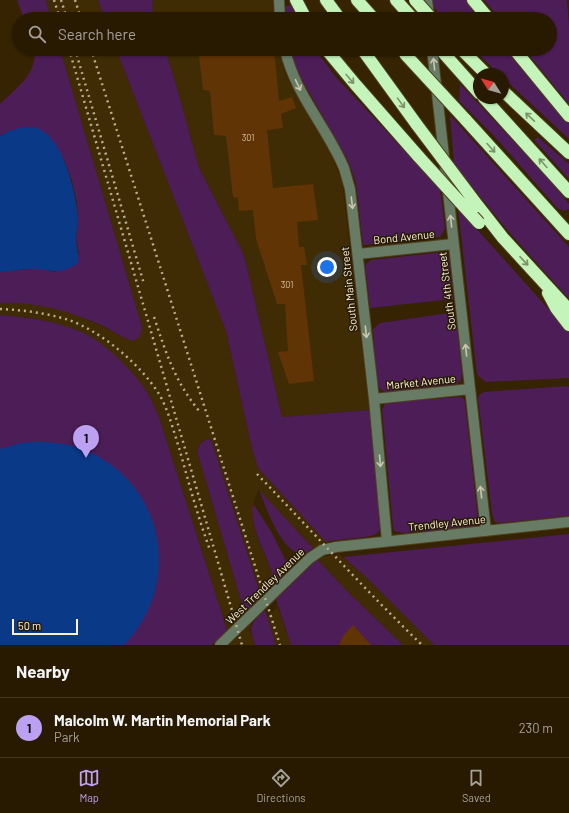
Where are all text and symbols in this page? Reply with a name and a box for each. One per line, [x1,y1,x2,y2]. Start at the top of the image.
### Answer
search box [12,12,557,56]
icon: search [26,23,48,45]
text: Search here [58,25,136,43]
one-way arrow [430,58,438,71]
north arrow [473,68,509,104]
one-way arrow [346,74,355,84]
one-way arrow [295,79,302,91]
one-way arrow [397,98,405,109]
one-way arrow [525,112,535,122]
house number: 301 [242,132,254,143]
one-way arrow [486,143,496,153]
one-way arrow [538,158,547,169]
one-way arrow [348,196,355,209]
one-way arrow [447,215,455,228]
street label: Bond Avenue [372,227,436,246]
street label: South Main Street [338,246,359,332]
street label: South 4th Street [435,251,458,331]
one-way arrow [519,256,529,266]
your location [317,257,337,277]
house number: 301 [281,279,293,290]
one-way arrow [362,325,370,338]
one-way arrow [462,344,469,357]
street label: Market Avenue [386,371,456,392]
pin: 1 [73,425,99,458]
one-way arrow [376,454,383,467]
one-way arrow [478,486,485,499]
street label: Trendley Avenue [408,512,486,533]
street label: West Trendley Avenue [223,545,307,627]
scale bar [12,617,78,636]
text: 50 m [18,619,41,632]
text: Nearby [16,661,70,681]
text: Malcolm W. Martin Memorial Park [54,711,271,729]
text: 1 [27,720,31,736]
text: 230 m [519,720,553,736]
text: Park [54,729,80,745]
tab: Map [78,767,100,804]
tab: Directions [256,767,306,804]
tab: Saved [462,767,491,804]

